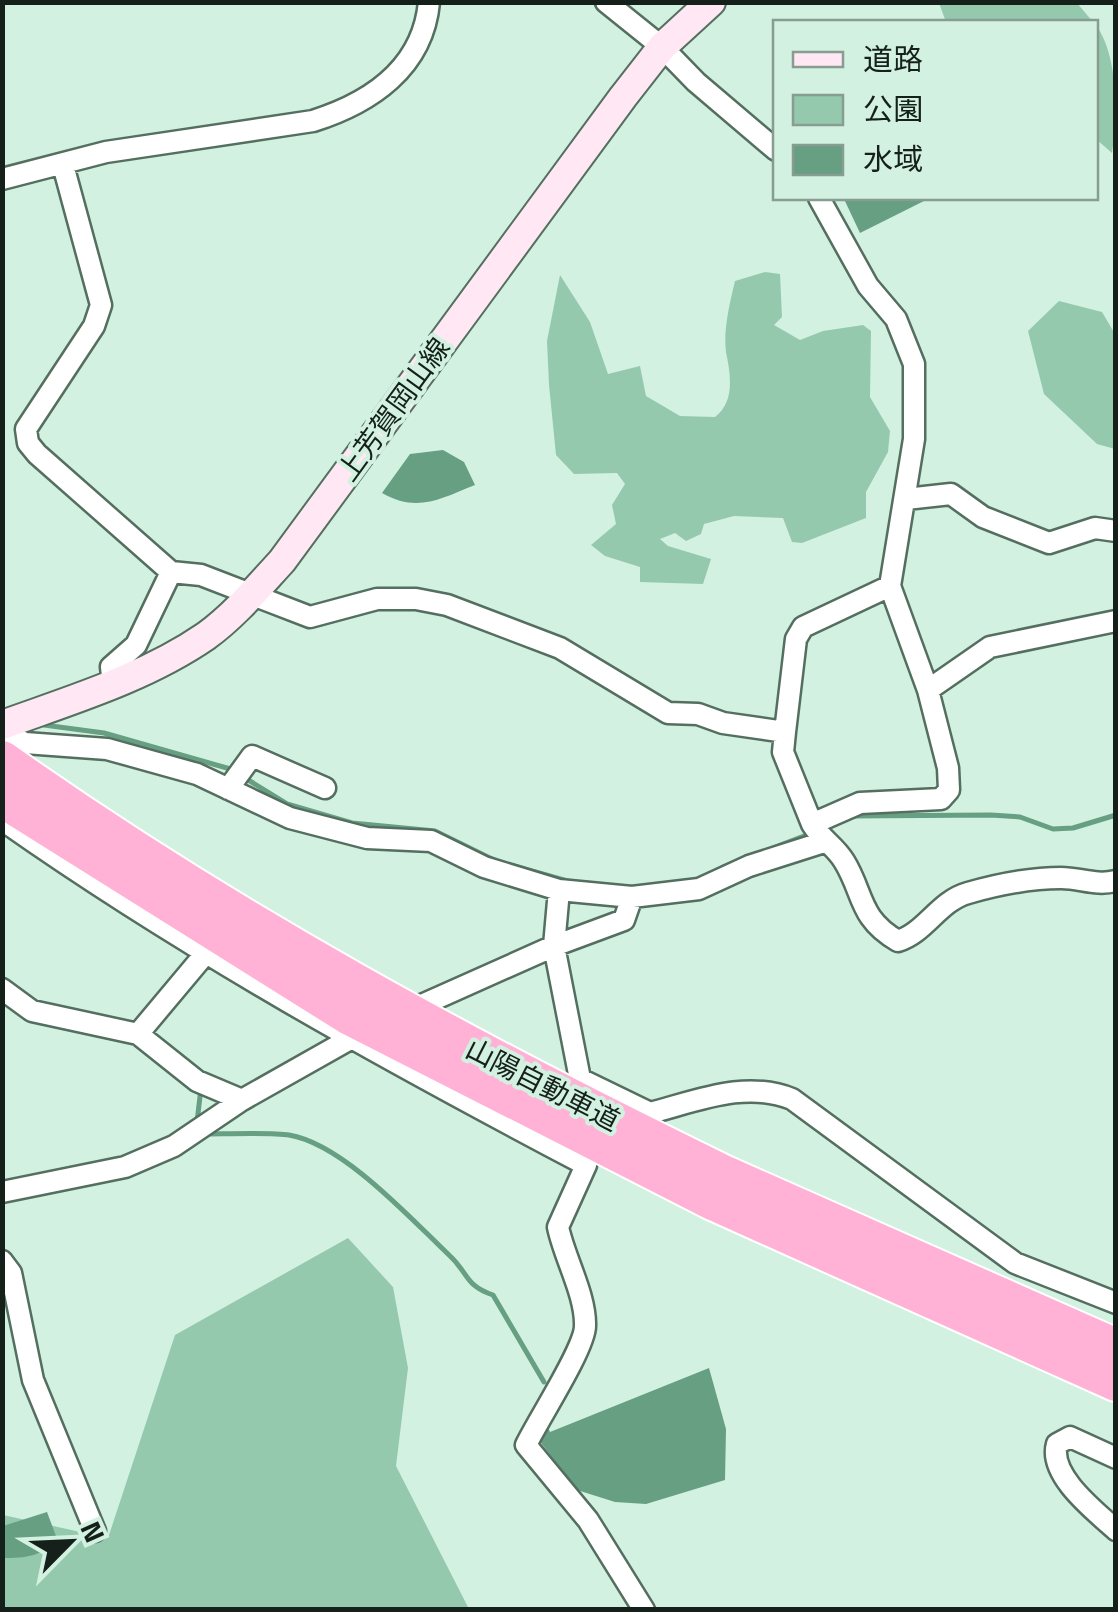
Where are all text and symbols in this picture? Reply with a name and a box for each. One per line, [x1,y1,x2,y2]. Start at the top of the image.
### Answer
legend [773,20,1098,200]
text: 道路 [863,36,923,82]
text: 公園 [863,86,923,132]
text: 水域 [863,136,923,182]
street label: 上芳賀岡山線 [326,328,460,490]
street label: 山陽自動車道 [458,1027,628,1141]
north arrow [20,1492,120,1592]
text: N [70,1514,117,1549]

